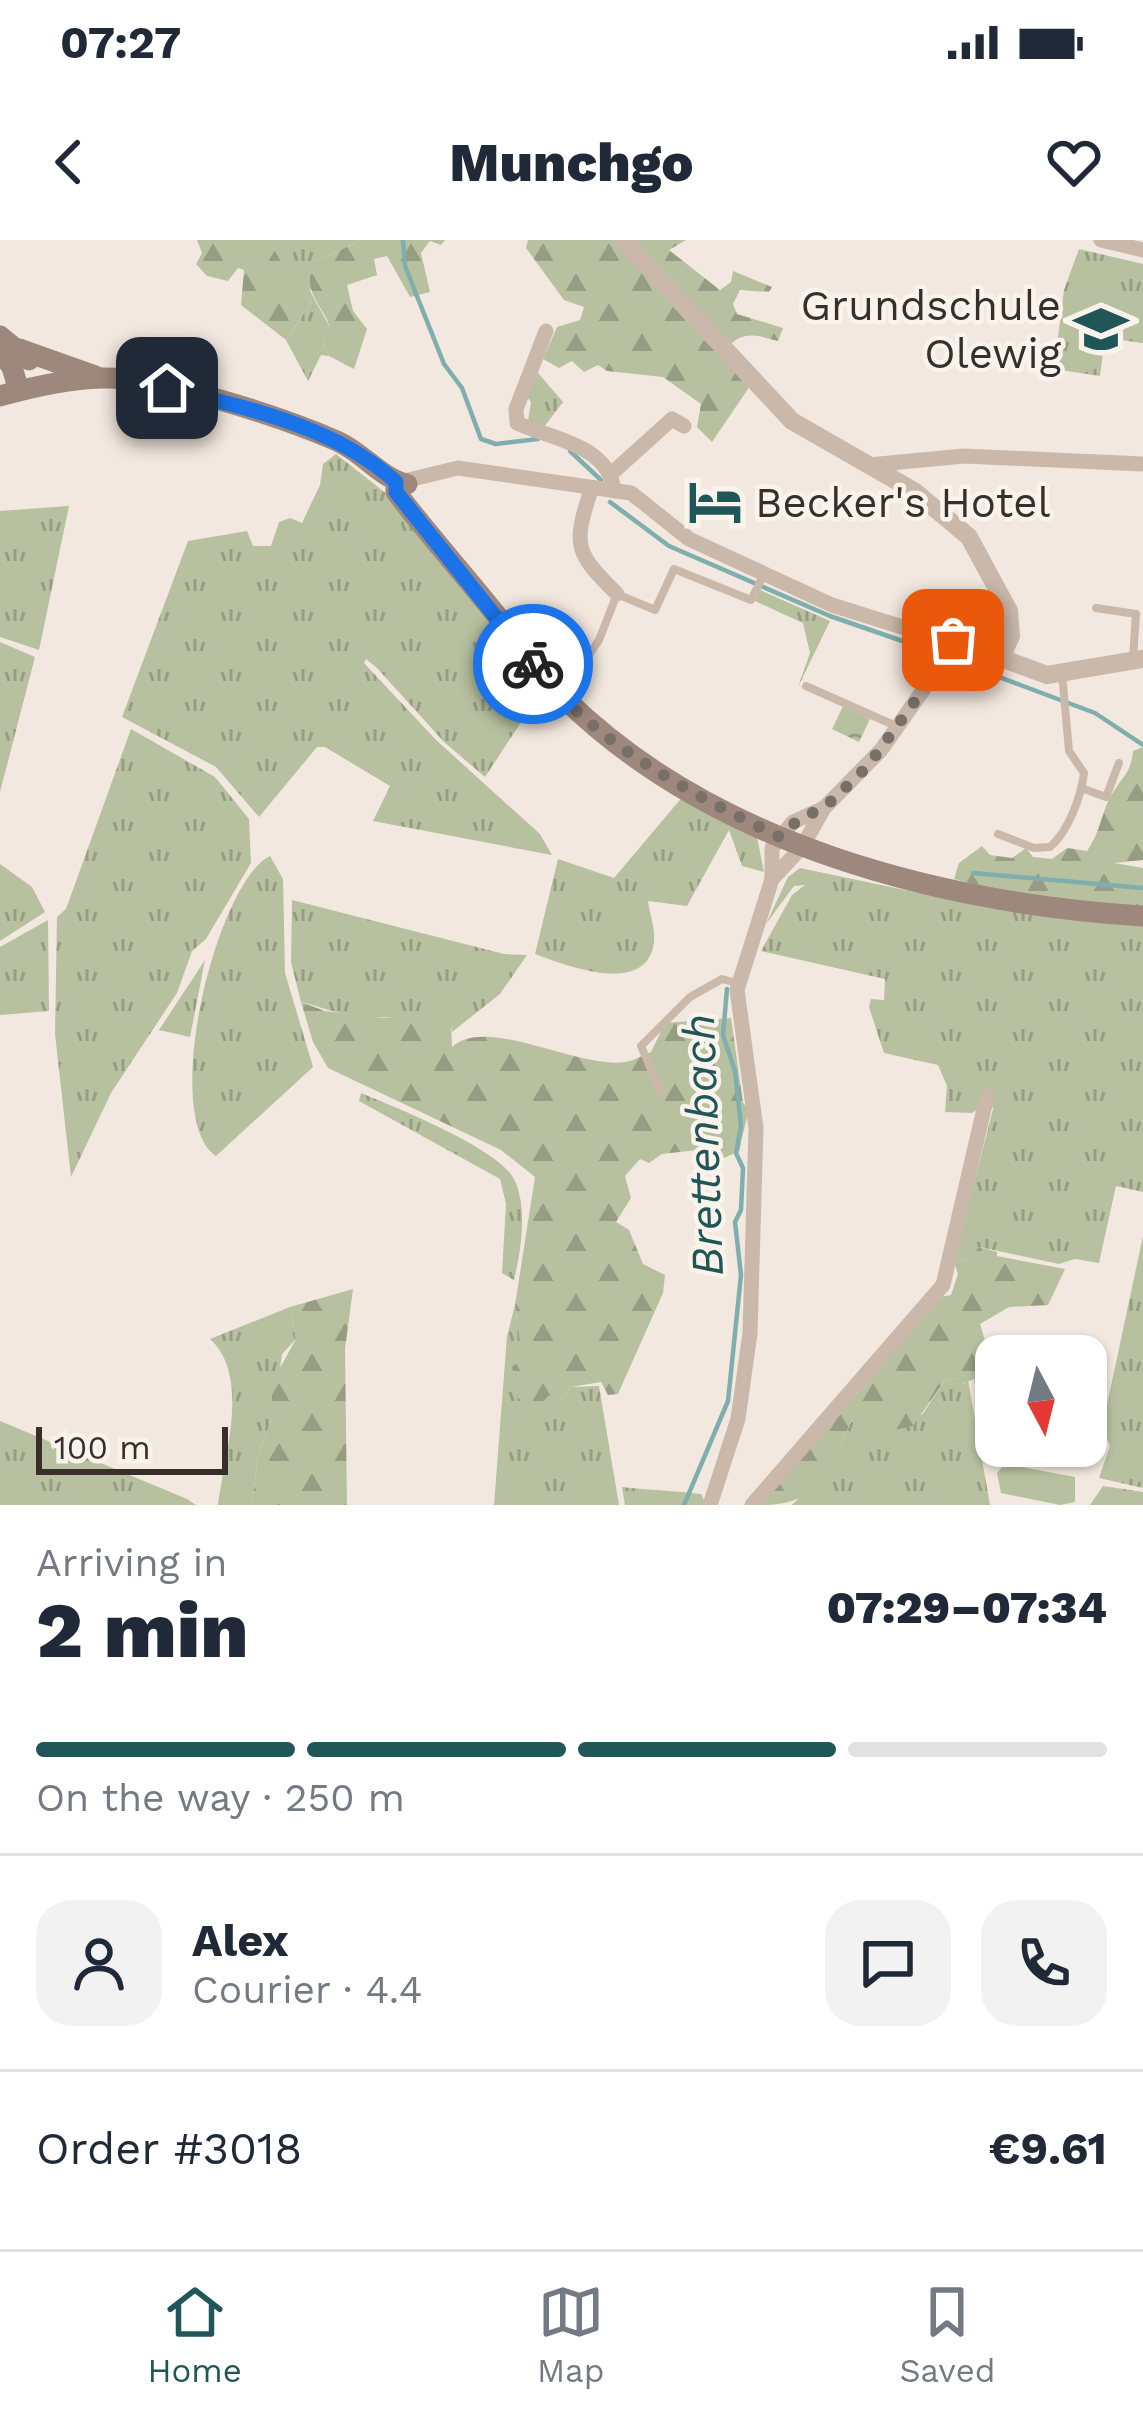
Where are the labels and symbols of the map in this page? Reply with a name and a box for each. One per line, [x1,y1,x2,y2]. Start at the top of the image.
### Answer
place label: Grundschule Olewig [801,281,1062,378]
school or university icon: Grundschule Olewig [1072,300,1130,358]
pin [116,337,218,439]
hotel icon: Becker's Hotel [686,473,744,531]
place label: Becker's Hotel [755,478,1050,527]
pin [902,589,1004,691]
courier [473,604,593,724]
water label: Brettenbach [672,1013,734,1277]
north arrow [975,1335,1107,1467]
scale bar [36,1421,228,1474]

